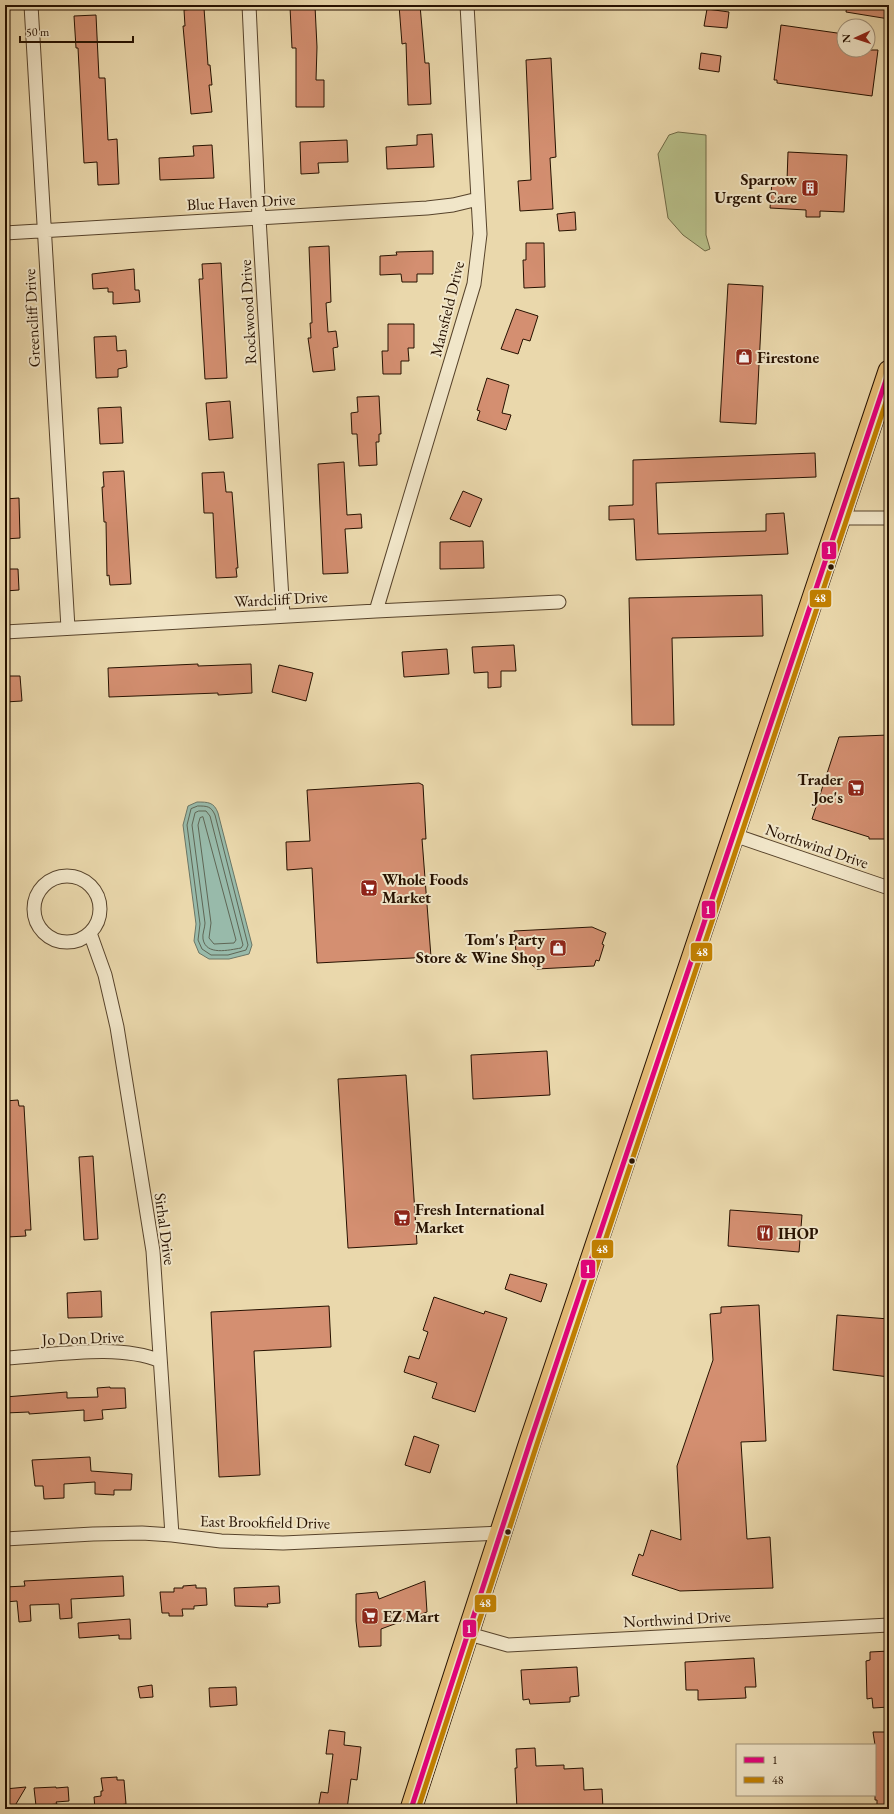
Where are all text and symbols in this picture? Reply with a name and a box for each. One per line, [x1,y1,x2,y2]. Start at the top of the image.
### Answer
scale bar [20,18,133,44]
north arrow [836,18,876,58]
text: 50 m [26,24,50,40]
text: N [839,34,853,43]
place label: Sparrow Urgent Care [714,169,797,208]
building icon: Sparrow Urgent Care [800,178,820,198]
street label: Blue Haven Drive [186,189,296,215]
street label: Rockwood Drive [235,259,261,365]
street label: Mansfield Drive [425,259,469,359]
street label: Greencliff Drive [19,268,45,368]
shop icon: Firestone [734,347,754,367]
place label: Firestone [757,347,819,368]
line badge: 1 [821,541,837,560]
text: 1 [826,543,832,557]
unlabelled marker [826,562,836,572]
street label: Wardcliff Drive [234,586,328,612]
line badge: 48 [809,589,832,608]
text: 48 [814,591,826,605]
place label: Trader Joe's [797,769,843,808]
supermarket icon: Trader Joe's [846,778,866,798]
street label: Northwind Drive [763,819,871,873]
place label: Whole Foods Market [382,869,469,908]
supermarket icon: Whole Foods Market [359,878,379,898]
line badge: 1 [701,900,716,919]
text: 1 [705,903,711,917]
place label: Tom's Party Store & Wine Shop [416,929,545,968]
shop icon: Tom's Party Store & Wine Shop [548,938,568,958]
line badge: 48 [690,942,713,962]
text: 48 [696,945,708,959]
unlabelled marker [627,1156,637,1166]
street label: Sirhal Drive [150,1192,180,1266]
place label: Fresh International Market [415,1199,545,1238]
supermarket icon: Fresh International Market [392,1208,412,1228]
restaurant icon: IHOP [755,1223,775,1243]
place label: IHOP [778,1223,819,1244]
line badge: 48 [591,1239,614,1259]
text: 48 [596,1242,608,1256]
line badge: 1 [580,1259,596,1279]
text: 1 [585,1262,591,1276]
street label: Jo Don Drive [39,1326,125,1350]
street label: East Brookfield Drive [200,1510,330,1534]
unlabelled marker [503,1527,513,1537]
line badge: 48 [474,1594,497,1613]
text: 48 [479,1596,491,1610]
supermarket icon: EZ Mart [360,1606,380,1626]
place label: EZ Mart [383,1606,440,1627]
street label: Northwind Drive [623,1606,731,1632]
line badge: 1 [462,1619,477,1638]
text: 1 [466,1622,472,1636]
legend [736,1744,876,1796]
text: 1 [772,1752,778,1768]
text: 48 [772,1772,784,1788]

